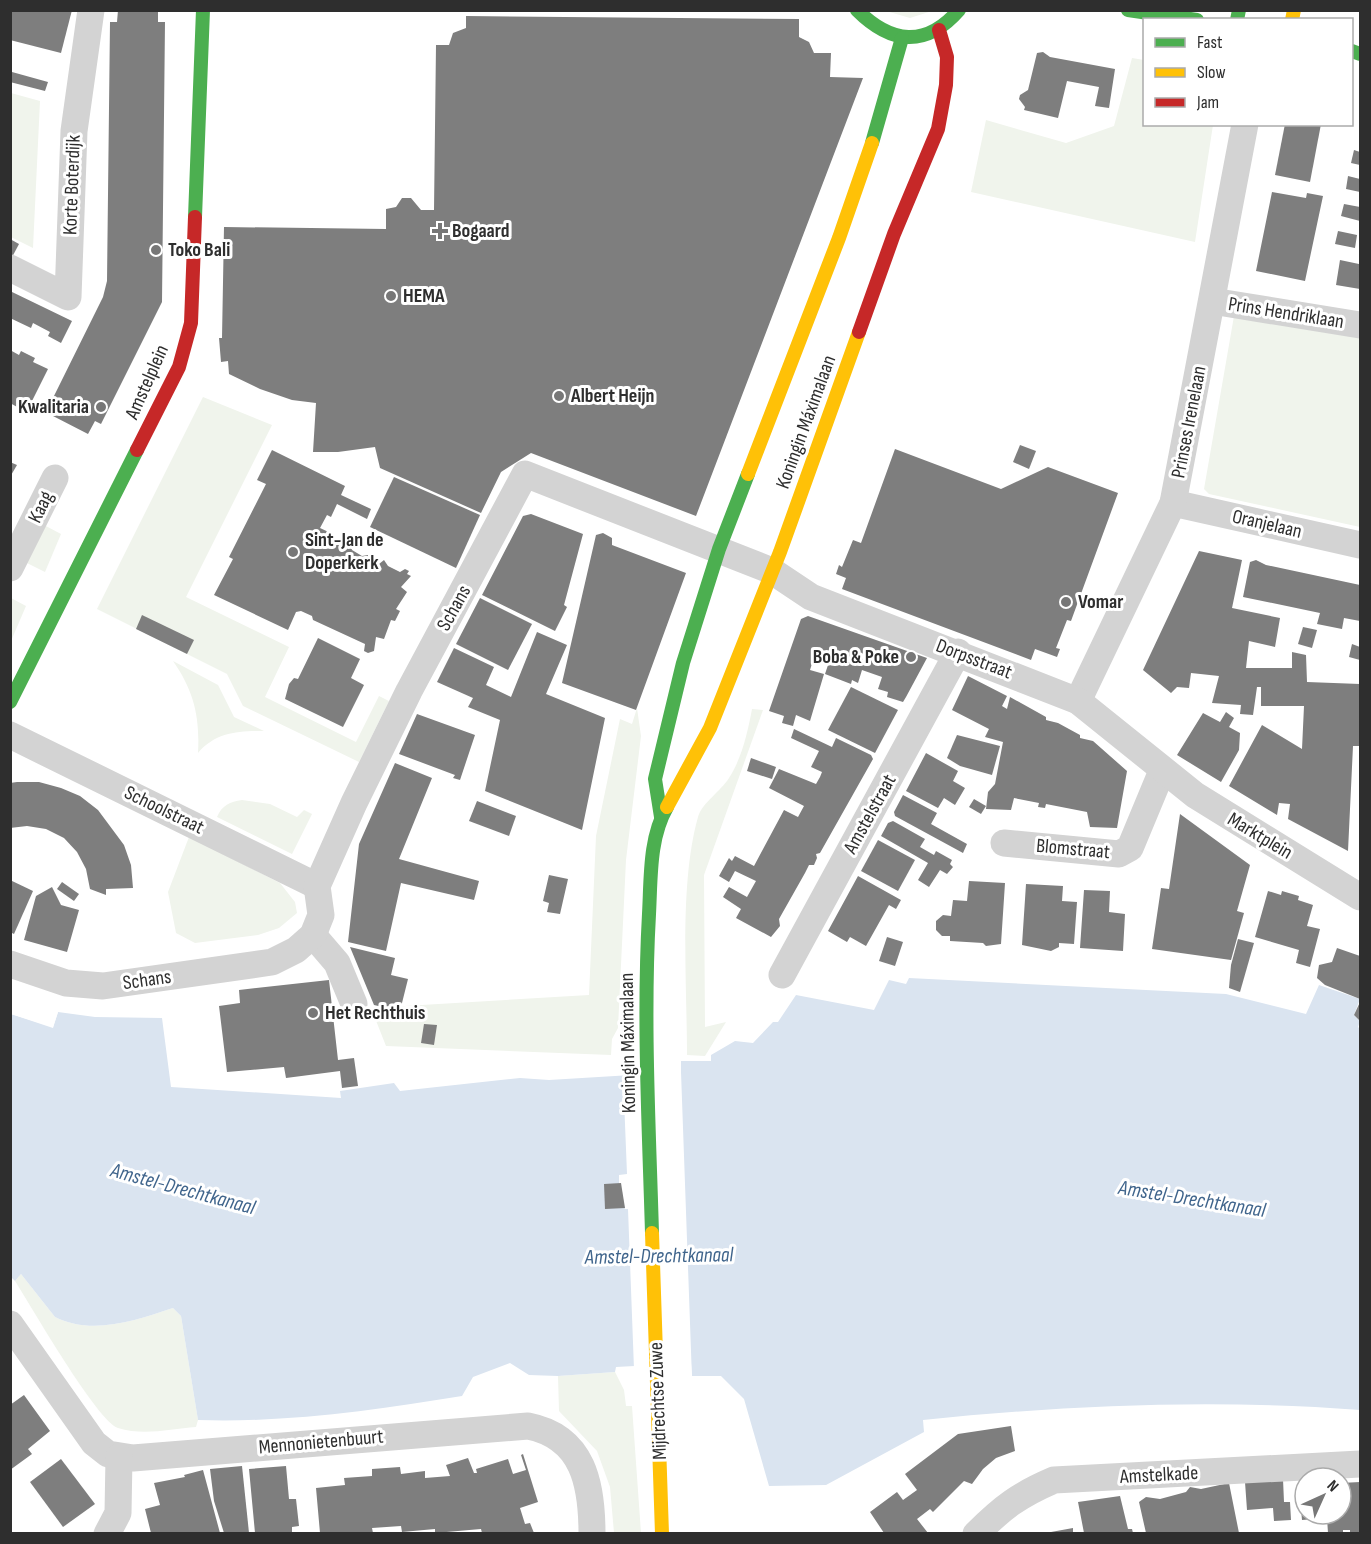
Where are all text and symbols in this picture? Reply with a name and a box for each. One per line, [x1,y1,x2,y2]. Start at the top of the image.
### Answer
legend [1143,18,1353,126]
text: Fast [1197,32,1223,53]
text: Slow [1197,62,1226,83]
text: Jam [1196,92,1219,113]
street label: Korte Boterdijk [58,134,86,235]
place label: Bogaard [452,219,509,243]
marker: Bogaard [433,224,447,238]
place label: Toko Bali [168,238,230,262]
marker: Toko Bali [149,243,163,257]
place label: HEMA [403,284,445,308]
marker: HEMA [384,289,398,303]
street label: Prins Hendriklaan [1226,292,1346,334]
street label: Amstelplein [120,341,174,424]
street label: Koningin Máximalaan [771,352,841,492]
street label: Prinses Irenelaan [1166,364,1212,480]
place label: Albert Heijn [570,384,654,408]
marker: Albert Heijn [552,389,566,403]
place label: Kwalitaria [18,395,89,419]
marker: Kwalitaria [94,400,108,414]
street label: Kaag [23,487,59,527]
street label: Oranjelaan [1230,504,1304,544]
place label: Sint-Jan de Doperkerk [305,528,384,575]
marker: Sint-Jan de Doperkerk [286,545,300,559]
street label: Schans [432,581,476,635]
place label: Vomar [1078,590,1123,614]
marker: Vomar [1059,595,1073,609]
street label: Dorpsstraat [933,634,1015,684]
place label: Boba & Poke [813,645,899,669]
marker: Boba & Poke [904,650,918,664]
street label: Amstelstraat [838,770,902,859]
street label: Schoolstraat [120,780,208,840]
street label: Marktplein [1223,807,1297,865]
street label: Blomstraat [1035,834,1111,864]
street label: Schans [121,965,173,995]
street label: Koningin Máximalaan [615,973,641,1113]
place label: Het Rechthuis [325,1001,426,1025]
marker: Het Rechthuis [306,1006,320,1020]
water label: Amstel-Drechtkanaal [107,1157,259,1221]
water label: Amstel-Drechtkanaal [1116,1175,1268,1223]
water label: Amstel-Drechtkanaal [584,1242,735,1270]
street label: Mijdrechtse Zuwe [644,1342,672,1460]
street label: Mennonietenbuurt [258,1425,384,1459]
street label: Amstelkade [1118,1461,1199,1489]
north arrow [1293,1466,1353,1526]
text: N [1323,1477,1342,1496]

